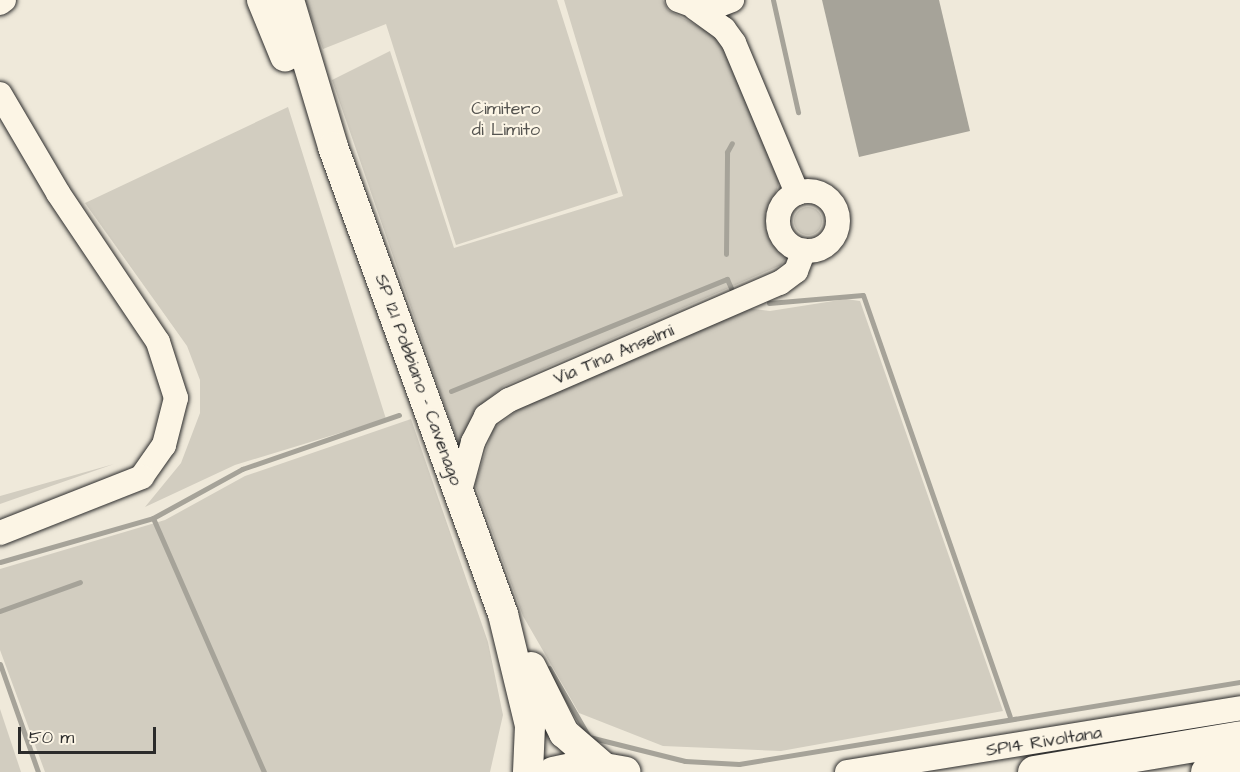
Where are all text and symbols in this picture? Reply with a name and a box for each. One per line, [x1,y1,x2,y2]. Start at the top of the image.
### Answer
park label: Cimitero di Limito [471,99,541,142]
street label: SP 121 Pobbiano - Cavenago [370,271,466,489]
street label: Via Tina Anselmi [551,320,677,390]
scale bar [21,715,159,753]
street label: SP14 Rivoltana [984,722,1104,762]
text: 50 m [29,725,74,750]

